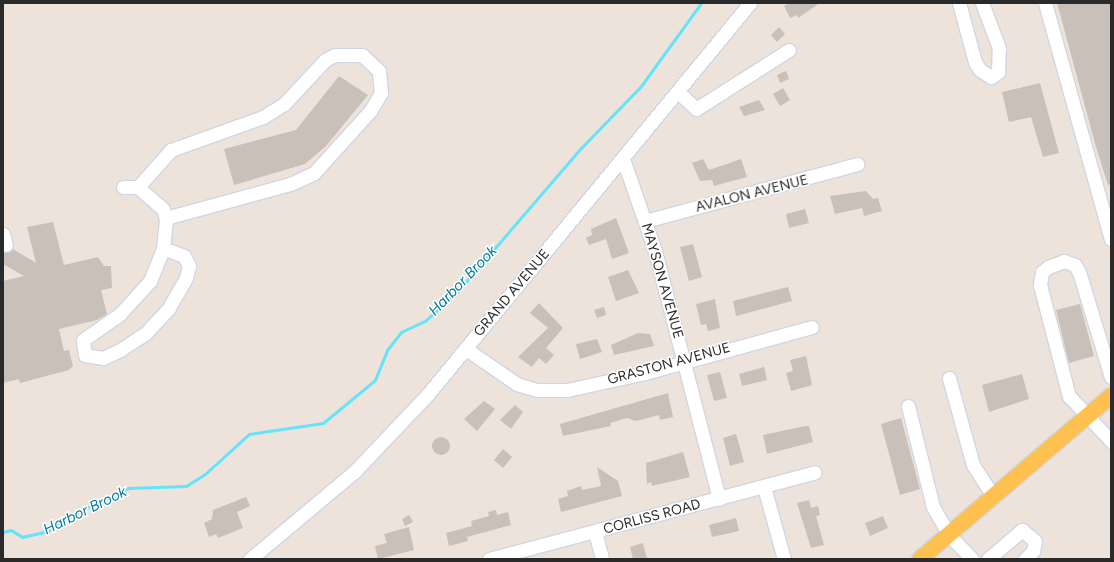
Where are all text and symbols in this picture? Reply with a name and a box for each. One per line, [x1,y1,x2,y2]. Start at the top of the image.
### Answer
street label: AVALON AVENUE [694,172,810,216]
street label: MAYSON AVENUE [637,221,687,341]
water label: Harbor Brook [425,242,501,320]
street label: GRAND AVENUE [471,246,553,340]
street label: GRASTON AVENUE [606,340,732,388]
water label: Harbor Brook [40,483,130,539]
street label: CORLISS ROAD [601,496,703,538]

